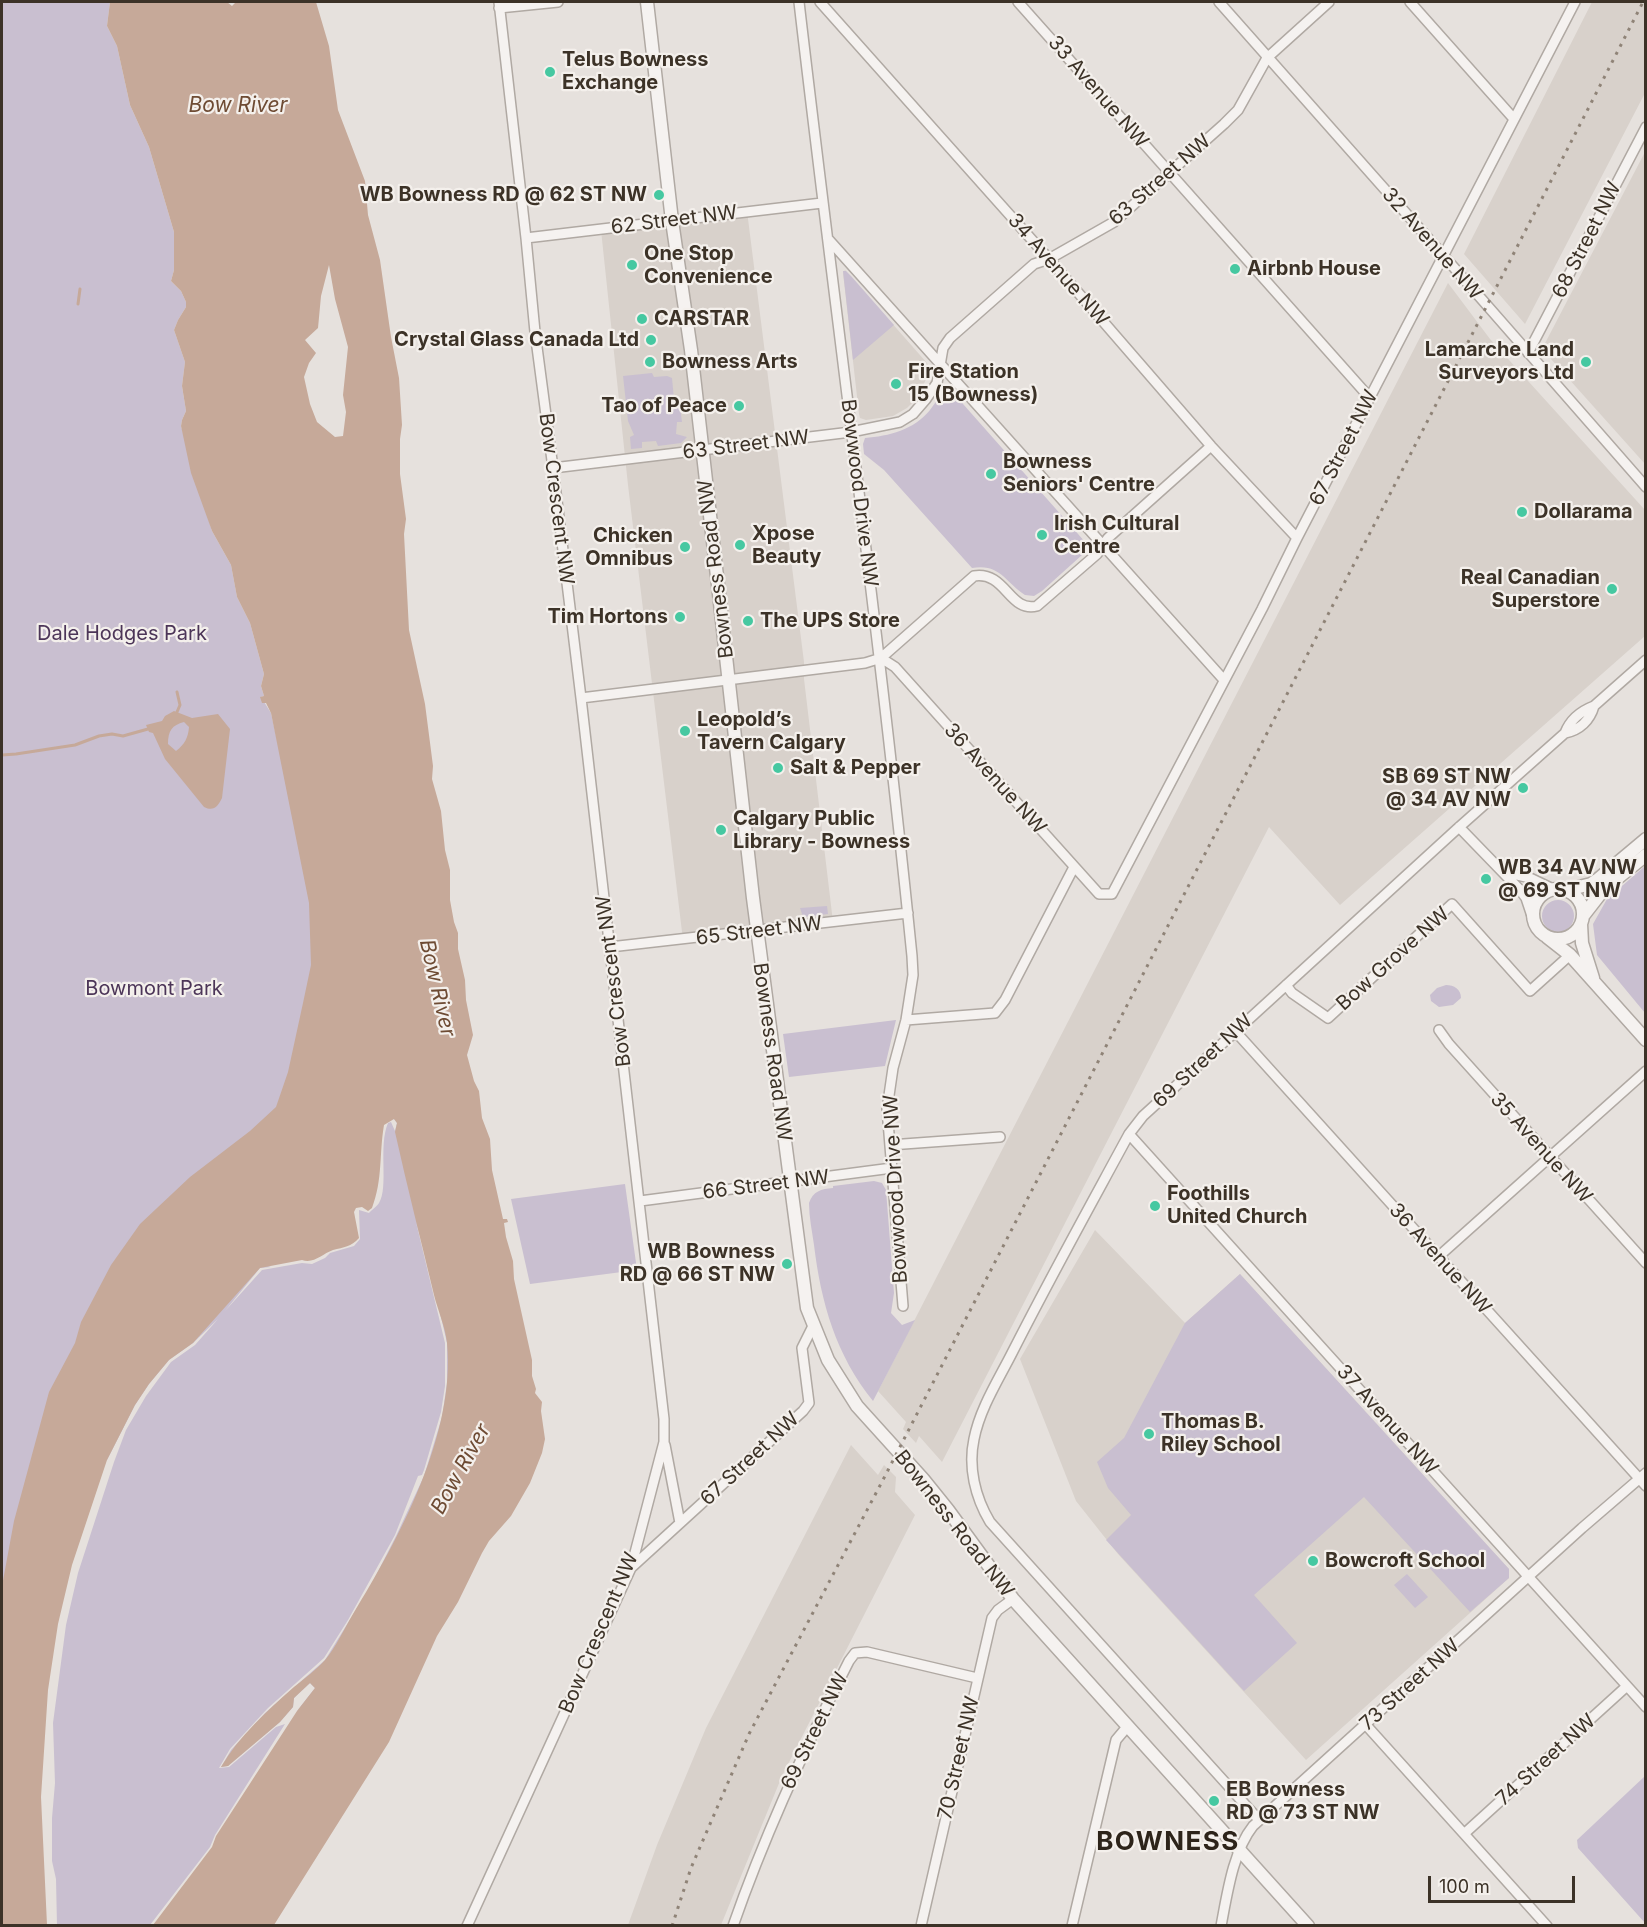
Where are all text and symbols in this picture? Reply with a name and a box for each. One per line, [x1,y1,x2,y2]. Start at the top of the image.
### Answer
street label: 33 Avenue NW [1043,31,1153,153]
place label: Telus Bowness Exchange [562,48,709,95]
marker: Telus Bowness Exchange [543,65,557,79]
water label: Bow River [188,93,288,119]
street label: 63 Street NW [1104,129,1216,231]
street label: 68 Street NW [1547,178,1627,302]
place label: WB Bowness RD @ 62 ST NW [360,183,647,207]
street label: 32 Avenue NW [1377,183,1487,305]
marker: WB Bowness RD @ 62 ST NW [652,188,666,202]
street label: 62 Street NW [609,200,739,240]
street label: 34 Avenue NW [1003,209,1113,331]
place label: One Stop Convenience [644,242,773,289]
place label: Airbnb House [1247,257,1381,281]
marker: One Stop Convenience [625,258,639,272]
marker: Airbnb House [1228,262,1242,276]
place label: CARSTAR [654,307,749,331]
marker: CARSTAR [635,312,649,326]
place label: Crystal Glass Canada Ltd [394,328,639,352]
marker: Crystal Glass Canada Ltd [644,333,658,347]
place label: Lamarche Land Surveyors Ltd [1425,338,1574,385]
place label: Bowness Arts [662,350,798,374]
marker: Bowness Arts [643,355,657,369]
marker: Lamarche Land Surveyors Ltd [1579,355,1593,369]
place label: Fire Station 15 (Bowness) [908,360,1038,407]
marker: Fire Station 15 (Bowness) [889,377,903,391]
street label: 67 Street NW [1305,386,1383,510]
place label: Tao of Peace [601,394,727,418]
street label: Bowwood Drive NW [836,398,882,588]
marker: Tao of Peace [732,399,746,413]
street label: Bow Crescent NW [534,412,578,586]
street label: 63 Street NW [681,425,811,465]
place label: Bowness Seniors' Centre [1003,450,1155,497]
marker: Bowness Seniors' Centre [984,467,998,481]
street label: Bowness Road NW [693,478,739,660]
place label: Dollarama [1534,500,1633,524]
marker: Dollarama [1515,505,1529,519]
place label: Irish Cultural Centre [1054,512,1179,559]
place label: Xpose Beauty [752,522,821,569]
place label: Chicken Omnibus [585,524,673,571]
marker: Irish Cultural Centre [1035,528,1049,542]
marker: Xpose Beauty [733,538,747,552]
marker: Chicken Omnibus [678,540,692,554]
place label: Real Canadian Superstore [1461,566,1600,613]
marker: Real Canadian Superstore [1605,582,1619,596]
place label: Tim Hortons [547,605,668,629]
place label: The UPS Store [760,609,900,633]
marker: Tim Hortons [673,610,687,624]
marker: The UPS Store [741,614,755,628]
park label: Dale Hodges Park [37,622,207,646]
place label: Leopold’s Tavern Calgary [697,708,846,755]
street label: 36 Avenue NW [939,719,1051,839]
marker: Leopold’s Tavern Calgary [678,724,692,738]
place label: Salt & Pepper [790,756,921,780]
marker: Salt & Pepper [771,761,785,775]
place label: SB 69 ST NW @ 34 AV NW [1382,765,1511,812]
marker: SB 69 ST NW @ 34 AV NW [1516,781,1530,795]
place label: Calgary Public Library - Bowness [733,807,910,854]
marker: Calgary Public Library - Bowness [714,823,728,837]
place label: WB 34 AV NW @ 69 ST NW [1498,856,1637,903]
marker: WB 34 AV NW @ 69 ST NW [1479,872,1493,886]
street label: Bow Crescent NW [592,894,636,1068]
street label: Bow Grove NW [1332,902,1454,1016]
street label: 65 Street NW [695,911,823,951]
water label: Bow River [414,937,460,1039]
street label: Bowness Road NW [748,961,796,1143]
park label: Bowmont Park [85,977,223,1001]
street label: 69 Street NW [1148,1009,1258,1113]
street label: 35 Avenue NW [1485,1088,1597,1208]
street label: Bowwood Drive NW [879,1094,913,1284]
street label: 66 Street NW [701,1165,831,1205]
place label: Foothills United Church [1167,1182,1307,1229]
marker: Foothills United Church [1148,1199,1162,1213]
street label: 36 Avenue NW [1384,1199,1496,1319]
place label: WB Bowness RD @ 66 ST NW [620,1240,775,1287]
marker: WB Bowness RD @ 66 ST NW [780,1257,794,1271]
street label: 37 Avenue NW [1331,1360,1443,1480]
street label: 67 Street NW [696,1407,804,1511]
place label: Thomas B. Riley School [1161,1410,1281,1457]
water label: Bow River [426,1420,496,1518]
marker: Thomas B. Riley School [1142,1427,1156,1441]
street label: Bowness Road NW [889,1446,1019,1602]
street label: Bow Crescent NW [554,1549,644,1717]
place label: Bowcroft School [1325,1549,1485,1573]
marker: Bowcroft School [1306,1554,1320,1568]
street label: 73 Street NW [1355,1634,1465,1736]
street label: 69 Street NW [776,1669,854,1793]
street label: 70 Street NW [933,1694,985,1822]
street label: 74 Street NW [1491,1709,1601,1811]
place label: EB Bowness RD @ 73 ST NW [1226,1778,1379,1825]
marker: EB Bowness RD @ 73 ST NW [1207,1794,1221,1808]
district label: BOWNESS [1096,1826,1240,1858]
scale bar [1431,1864,1578,1902]
text: 100 m [1439,1876,1490,1897]

